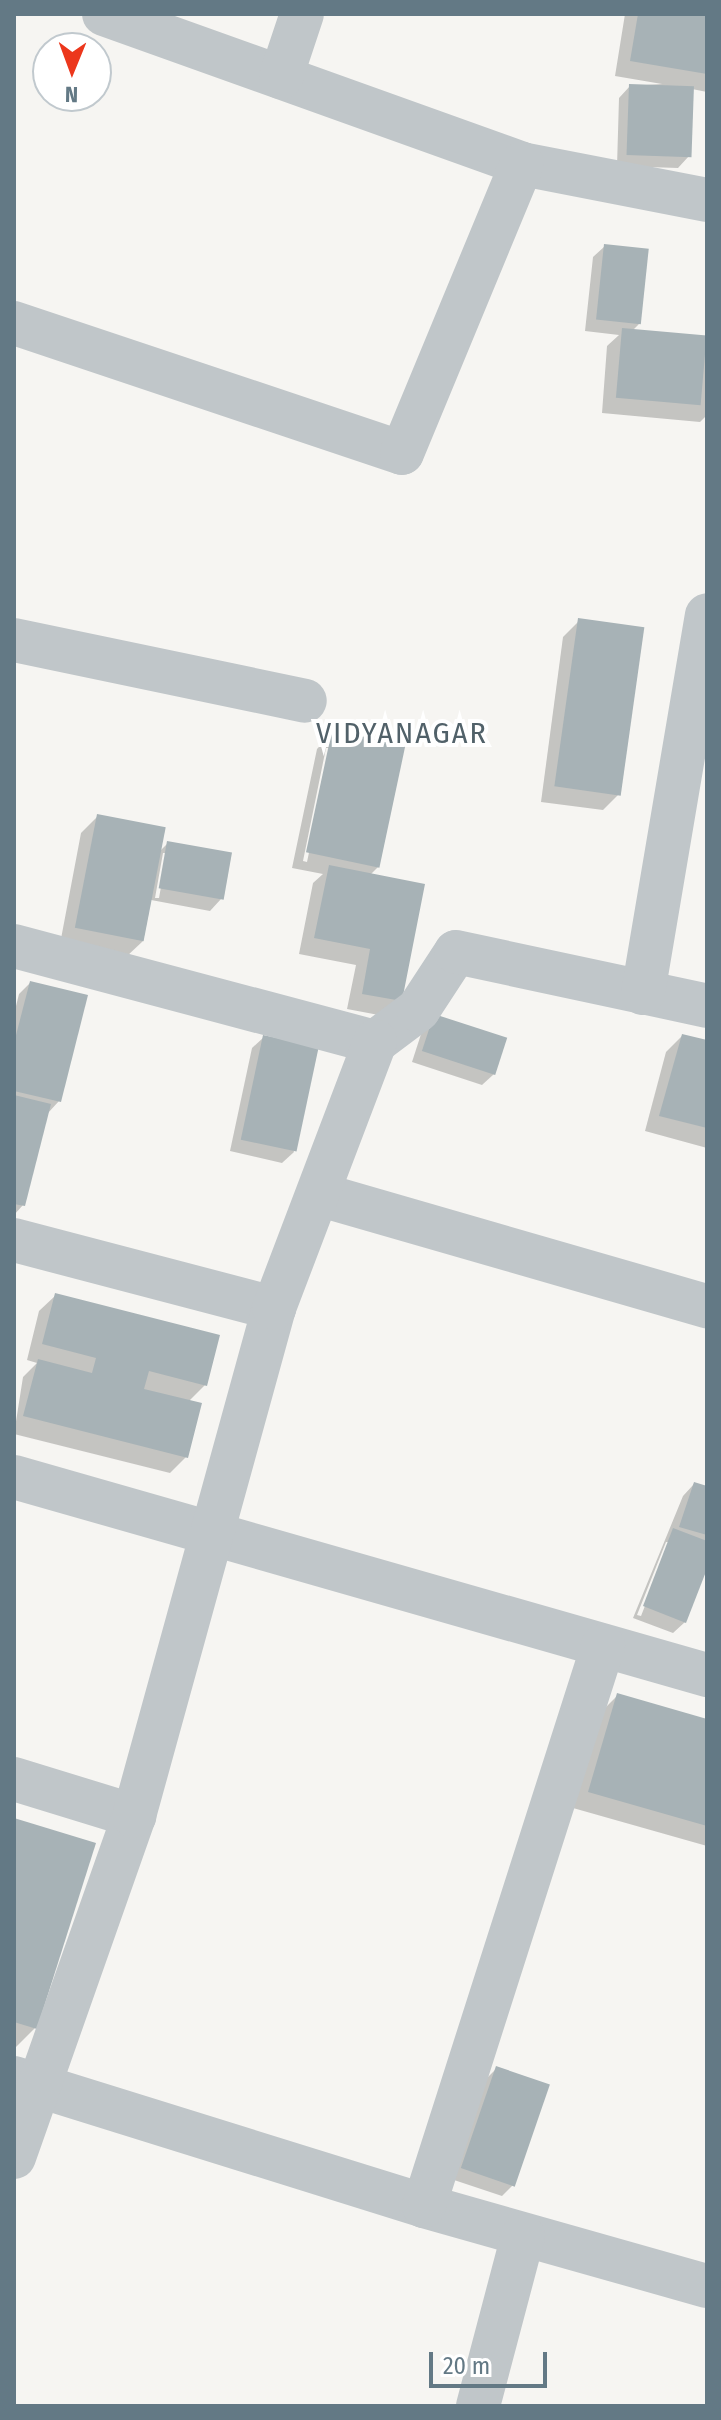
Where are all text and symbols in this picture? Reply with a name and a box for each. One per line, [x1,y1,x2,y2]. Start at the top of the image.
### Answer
north arrow [32,32,112,112]
text: N [65,81,78,108]
district label: VIDYANAGAR [316,715,488,751]
scale bar [433,2336,551,2386]
text: 20 m [443,2352,490,2380]

